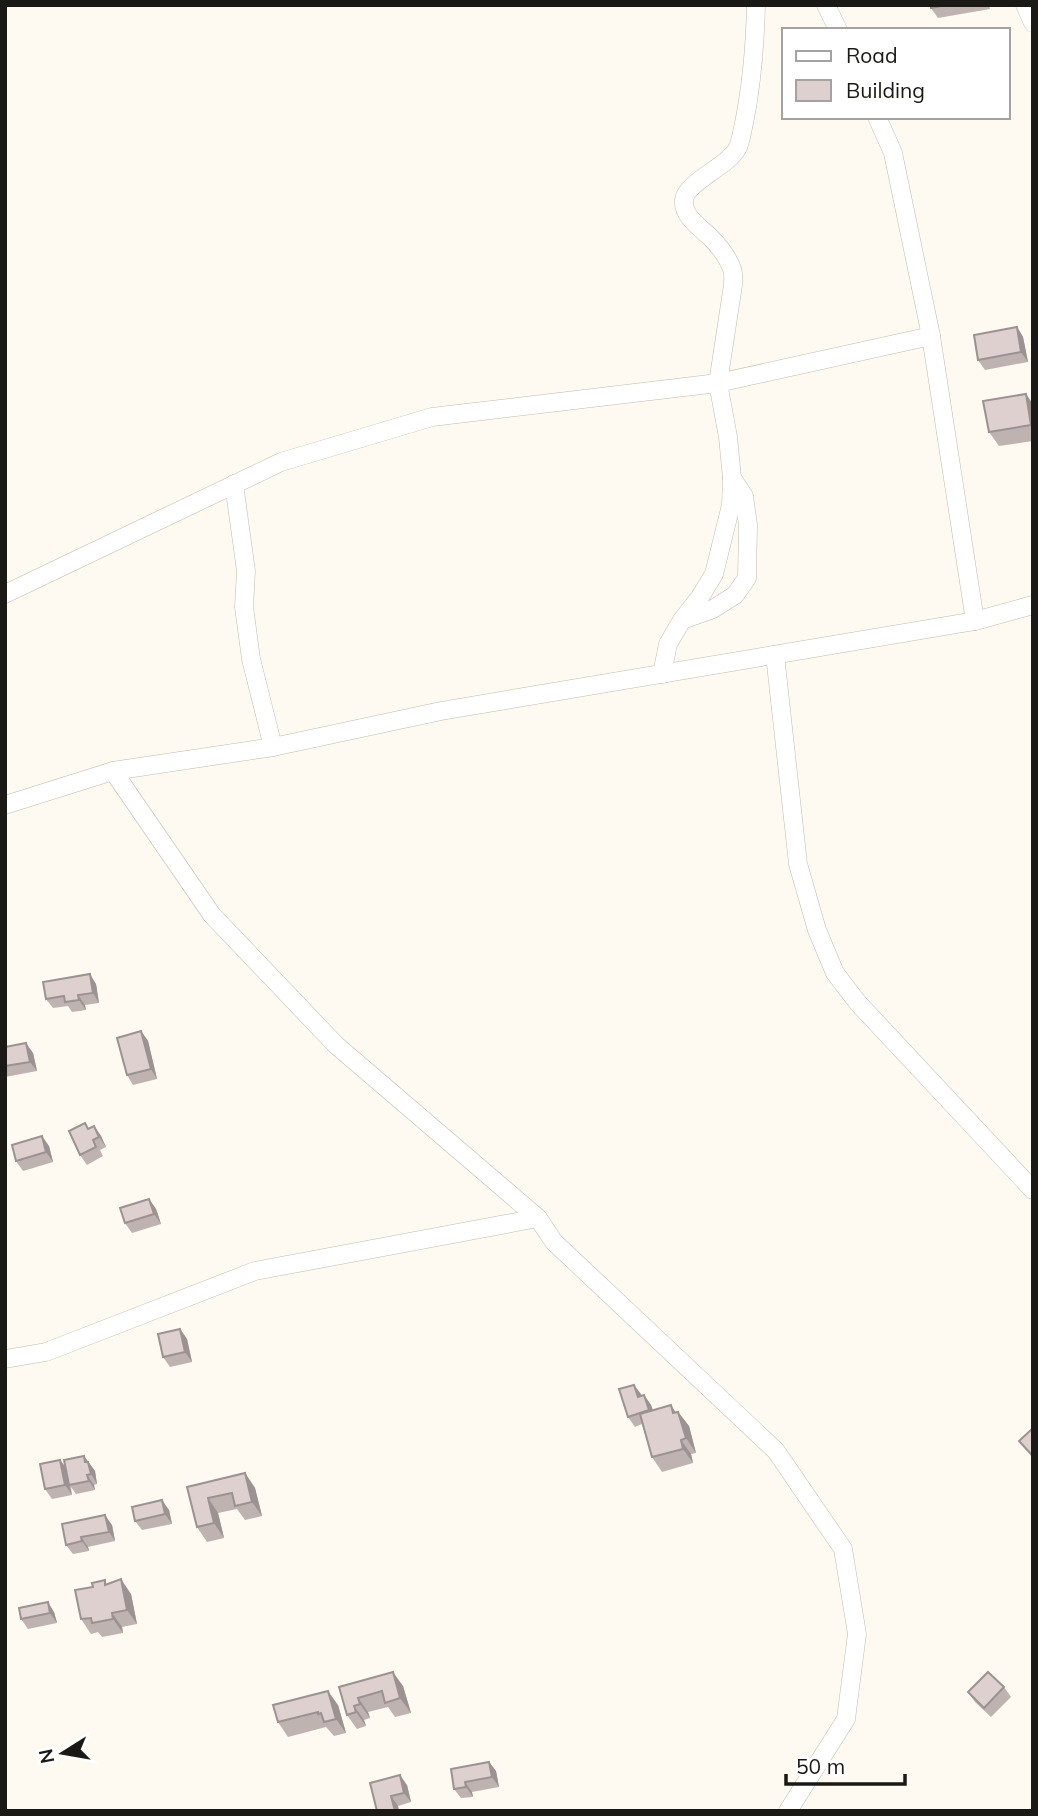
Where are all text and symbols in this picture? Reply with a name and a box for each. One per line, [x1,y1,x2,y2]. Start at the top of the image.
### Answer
legend [782,28,1010,119]
text: Road [846,42,897,68]
text: Building [846,77,925,103]
north arrow [28,1718,98,1788]
scale bar [786,1742,905,1786]
text: N [33,1747,59,1766]
text: 50 m [796,1753,845,1779]

